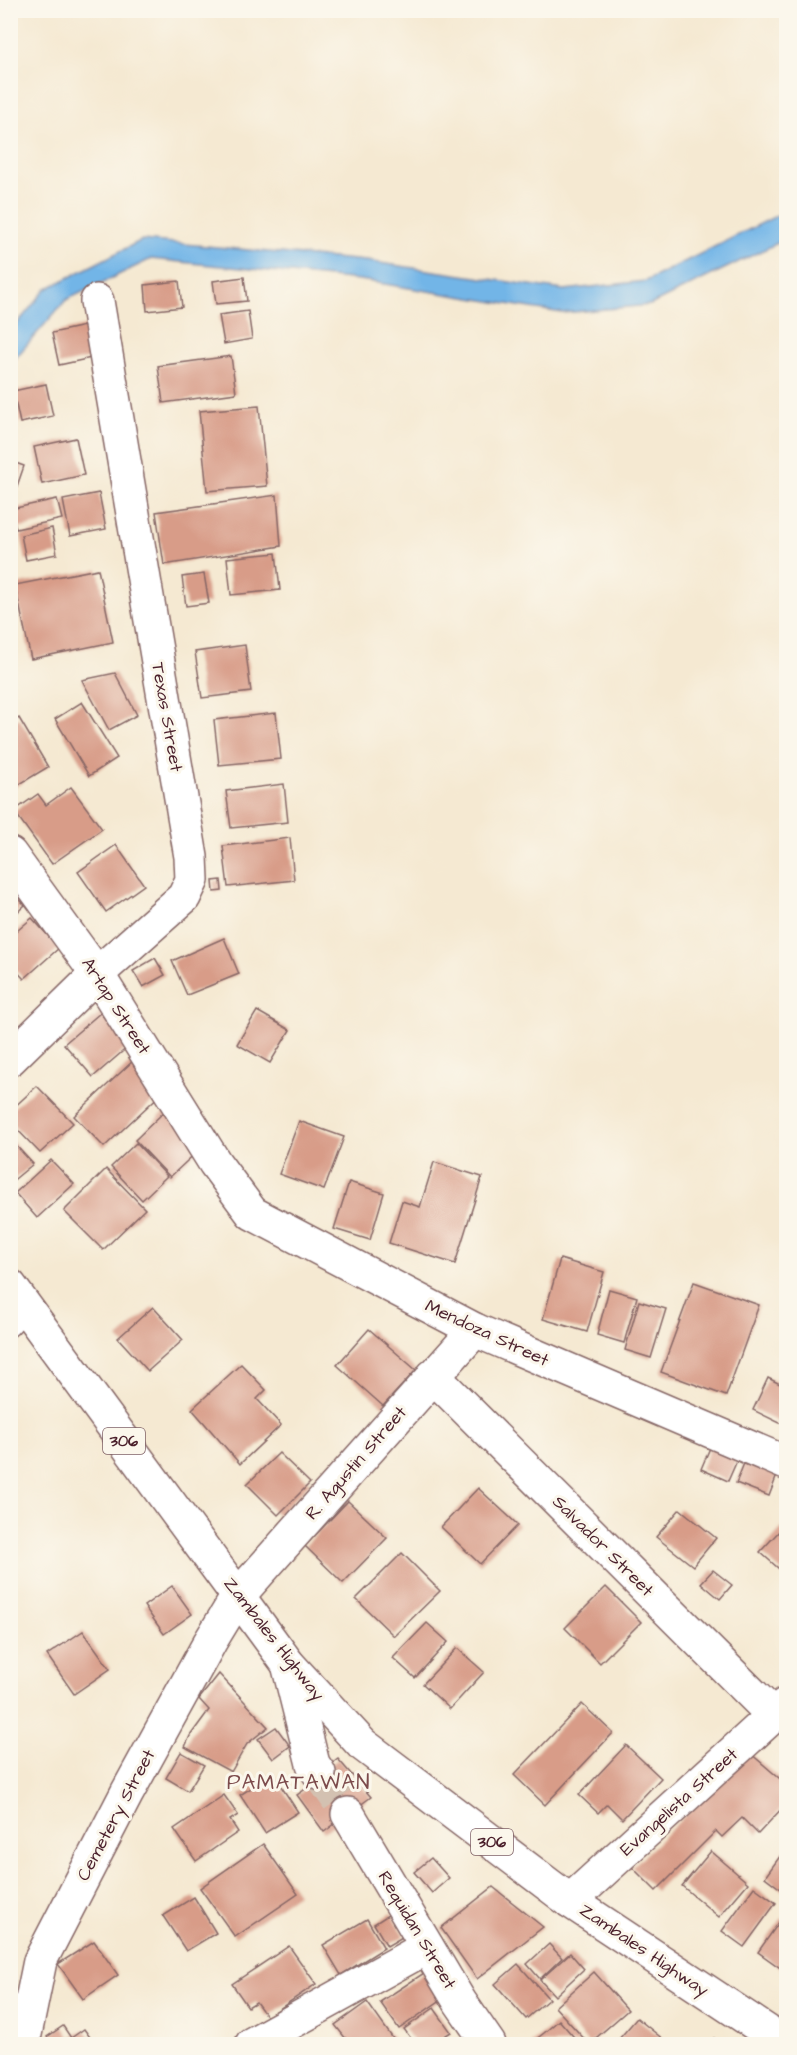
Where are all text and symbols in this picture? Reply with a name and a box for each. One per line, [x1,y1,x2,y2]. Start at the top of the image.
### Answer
street label: Texas Street [145,660,189,774]
street label: Artap Street [75,953,157,1060]
street label: Mendoza Street [421,1293,554,1373]
street label: R. Agustin Street [300,1400,414,1526]
road number: 306 [103,1428,145,1454]
street label: Salvador Street [547,1490,660,1603]
street label: Zambales Highway [217,1572,330,1707]
street label: Evangelista Street [615,1742,745,1863]
street label: Cemetery Street [71,1744,162,1886]
district label: PAMATAWAN [227,1768,371,1797]
road number: 306 [471,1829,513,1855]
street label: Requidan Street [372,1866,463,1994]
street label: Zambales Highway [574,1897,714,2003]

